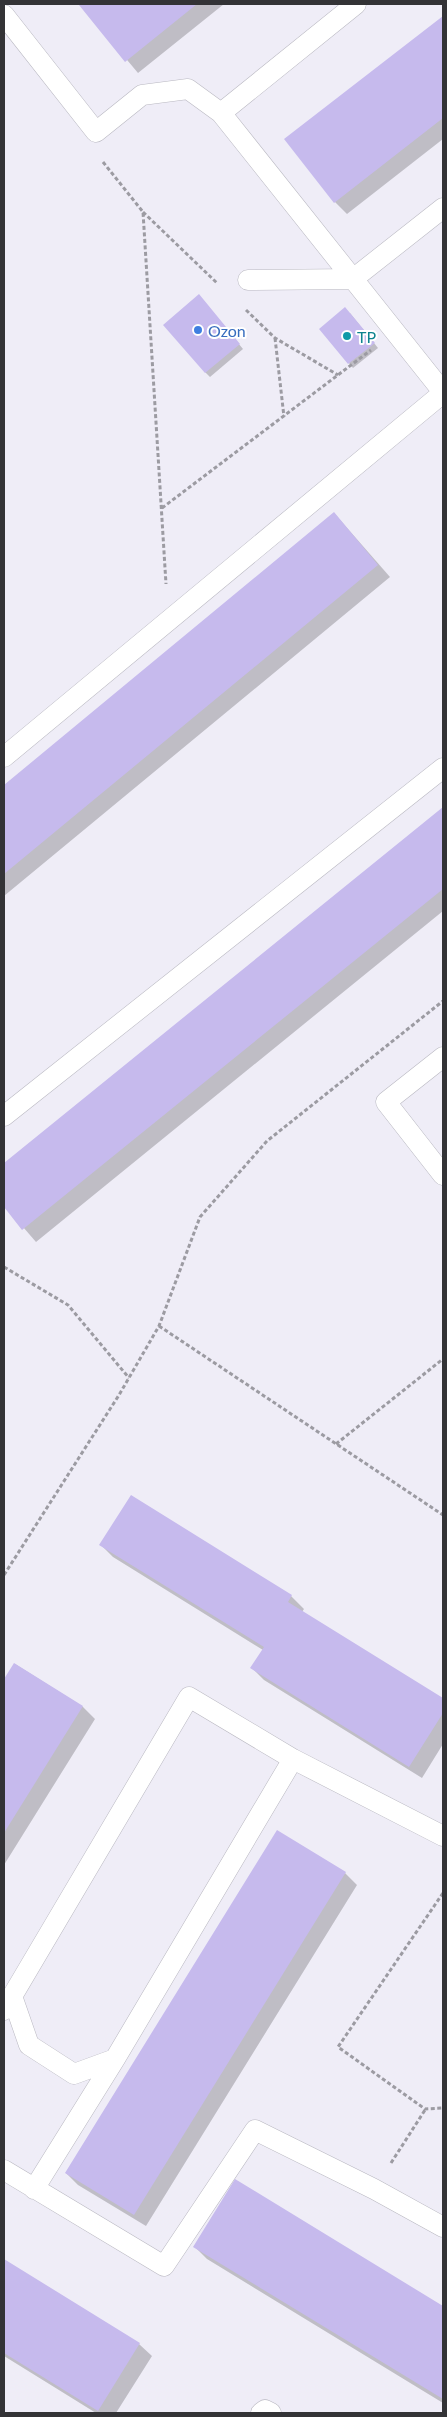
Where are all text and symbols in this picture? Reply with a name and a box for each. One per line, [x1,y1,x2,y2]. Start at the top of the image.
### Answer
place label: Ozon [208,321,246,340]
marker: Ozon [192,324,204,336]
place label: ТР [357,327,376,346]
marker: ТР [341,330,353,342]

